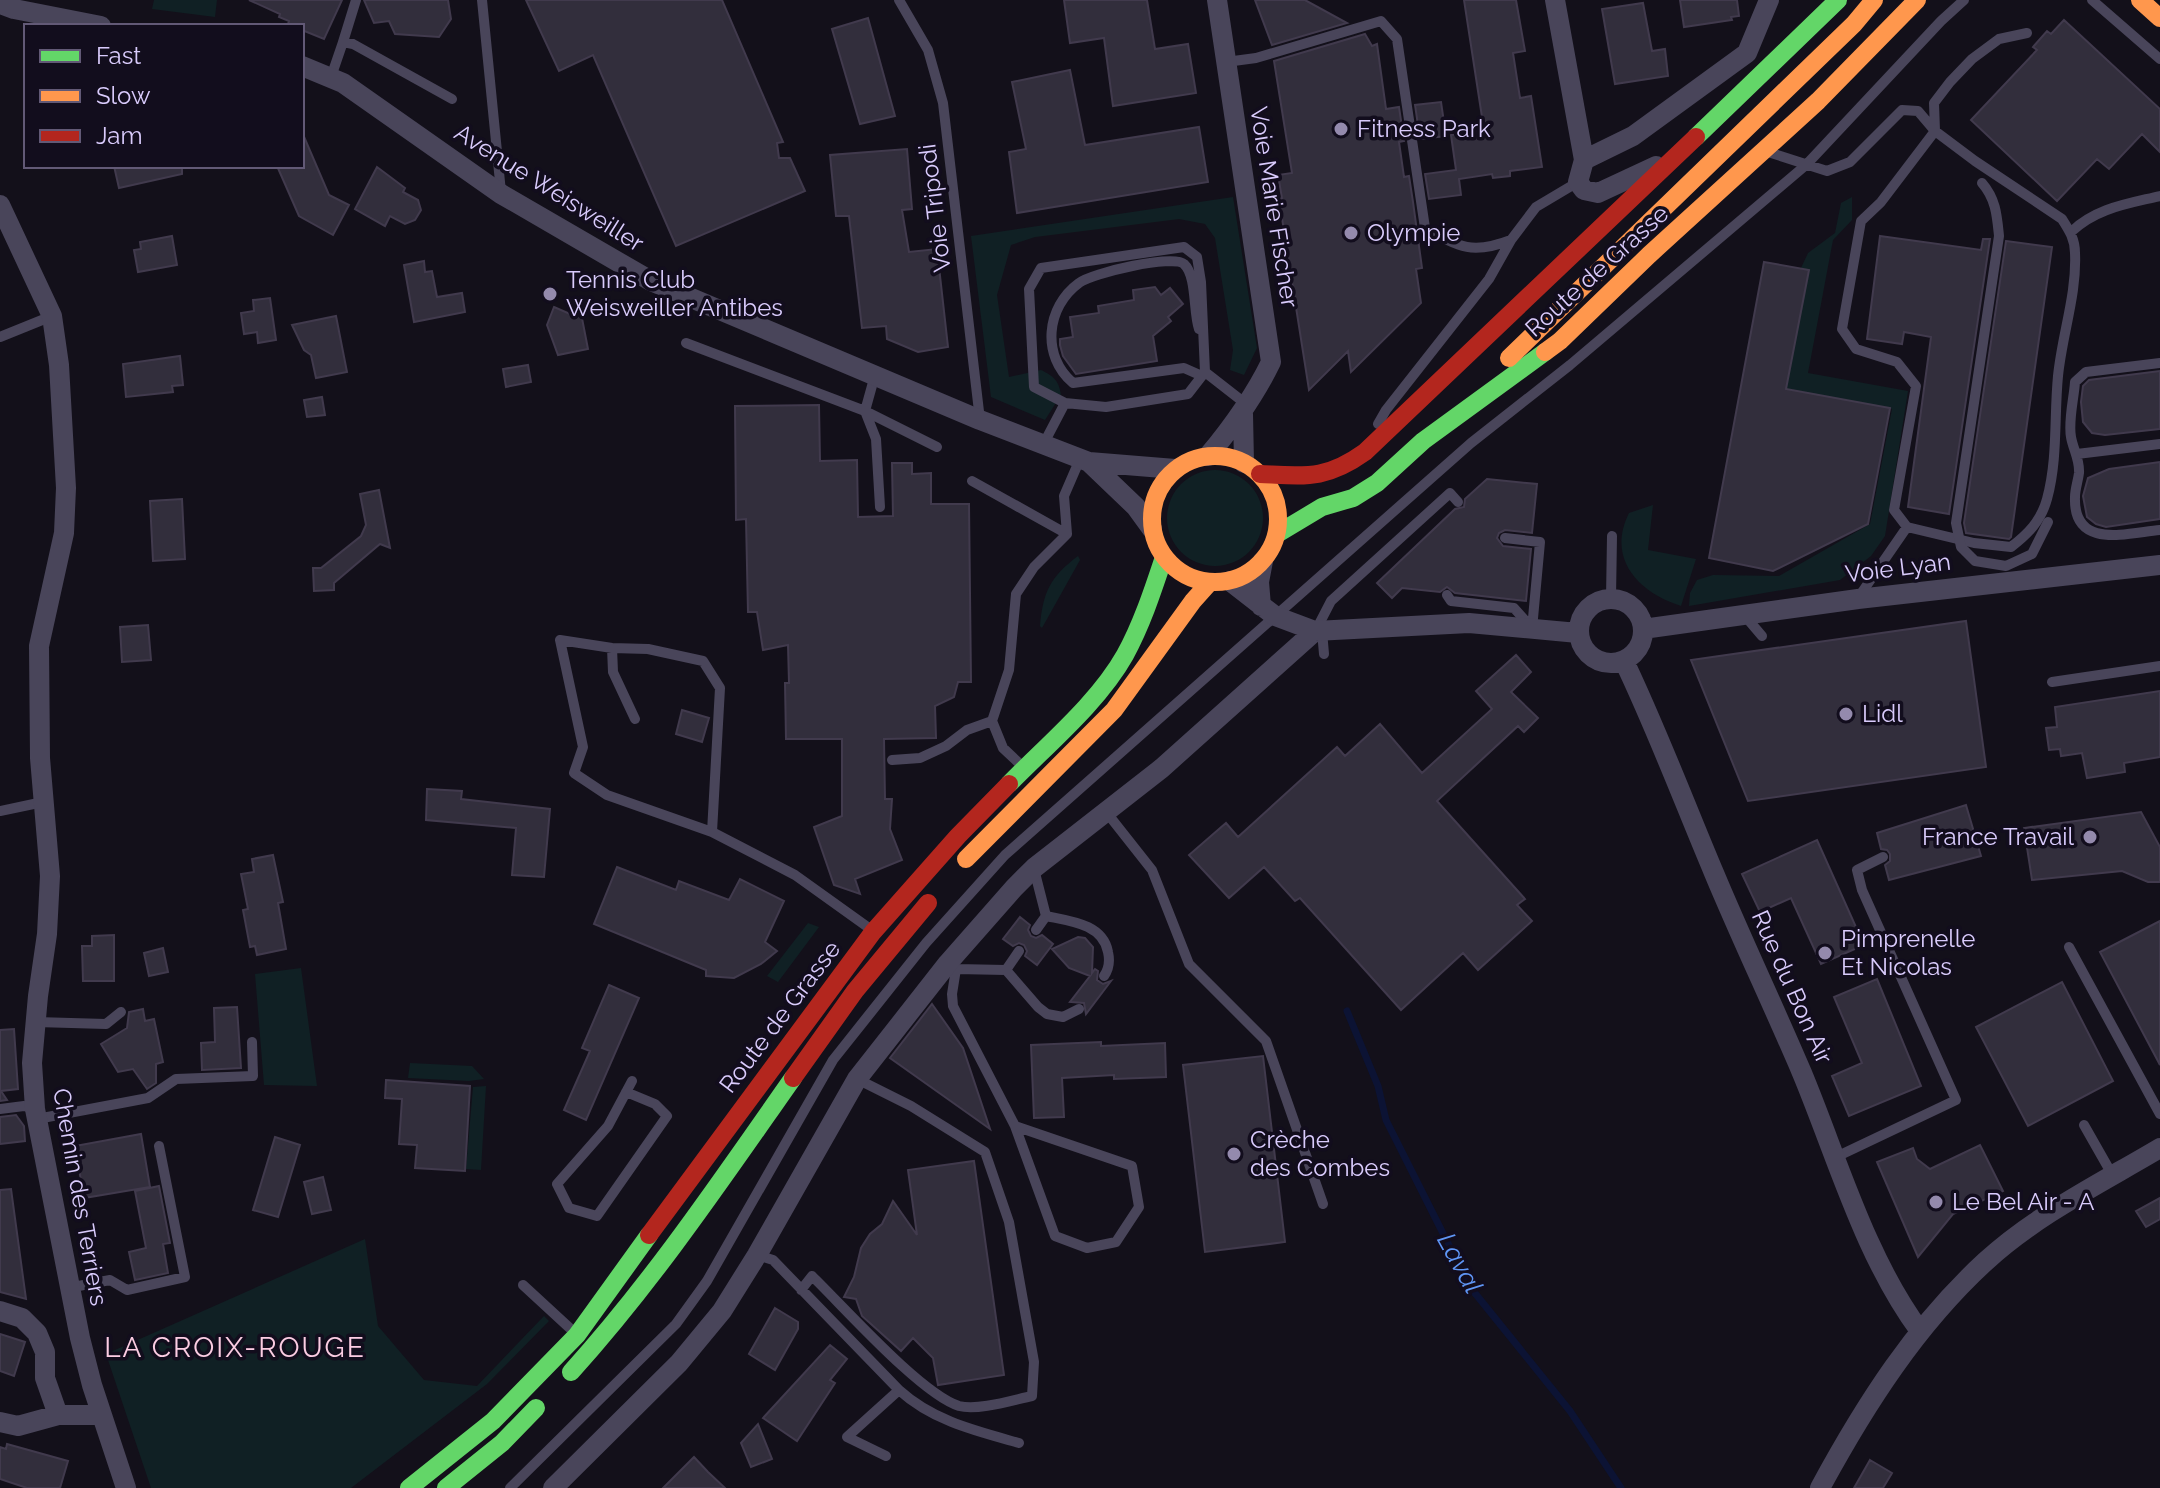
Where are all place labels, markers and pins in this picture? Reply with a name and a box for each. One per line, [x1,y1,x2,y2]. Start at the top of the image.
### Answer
place label: Fitness Park [1357,114,1491,143]
marker: Fitness Park [1332,120,1350,138]
place label: Olympie [1367,218,1460,247]
marker: Olympie [1342,224,1360,242]
place label: Tennis Club Weisweiller Antibes [566,265,783,322]
marker: Tennis Club Weisweiller Antibes [541,285,559,303]
place label: Lidl [1862,699,1903,728]
marker: Lidl [1837,705,1855,723]
place label: France Travail [1922,822,2074,851]
marker: France Travail [2081,828,2099,846]
place label: Pimprenelle Et Nicolas [1841,924,1975,981]
marker: Pimprenelle Et Nicolas [1816,944,1834,962]
place label: Crèche des Combes [1250,1125,1390,1182]
marker: Crèche des Combes [1225,1145,1243,1163]
place label: Le Bel Air - A [1952,1187,2094,1216]
marker: Le Bel Air - A [1927,1193,1945,1211]

